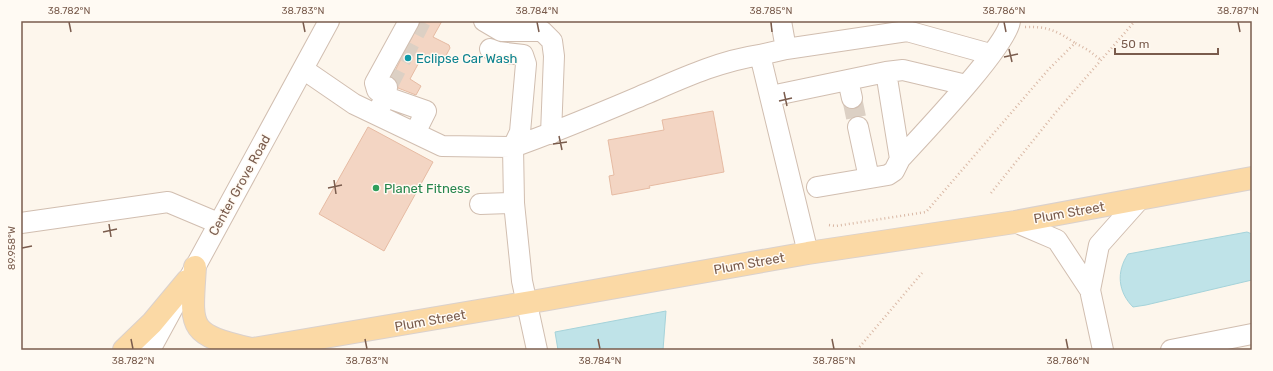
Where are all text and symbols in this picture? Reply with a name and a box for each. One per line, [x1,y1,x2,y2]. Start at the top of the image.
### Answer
text: 38.782°N [48,5,90,17]
text: 38.783°N [282,5,324,17]
text: 38.784°N [515,5,559,17]
text: 38.785°N [750,5,792,17]
text: 38.786°N [983,5,1025,17]
text: 38.787°N [1217,5,1259,17]
scale bar [1115,30,1218,56]
text: 50 m [1121,37,1149,51]
place label: Eclipse Car Wash [416,51,517,66]
marker: Eclipse Car Wash [403,53,413,63]
street label: Center Grove Road [205,132,273,238]
place label: Planet Fitness [384,181,471,196]
marker: Planet Fitness [371,183,381,193]
street label: Plum Street [1033,199,1106,226]
text: 89.958°W [6,226,18,270]
street label: Plum Street [713,250,786,277]
street label: Plum Street [394,307,467,334]
text: 38.782°N [112,355,154,367]
text: 38.783°N [346,355,388,367]
text: 38.784°N [578,355,622,367]
text: 38.785°N [813,355,855,367]
text: 38.786°N [1047,355,1089,367]

